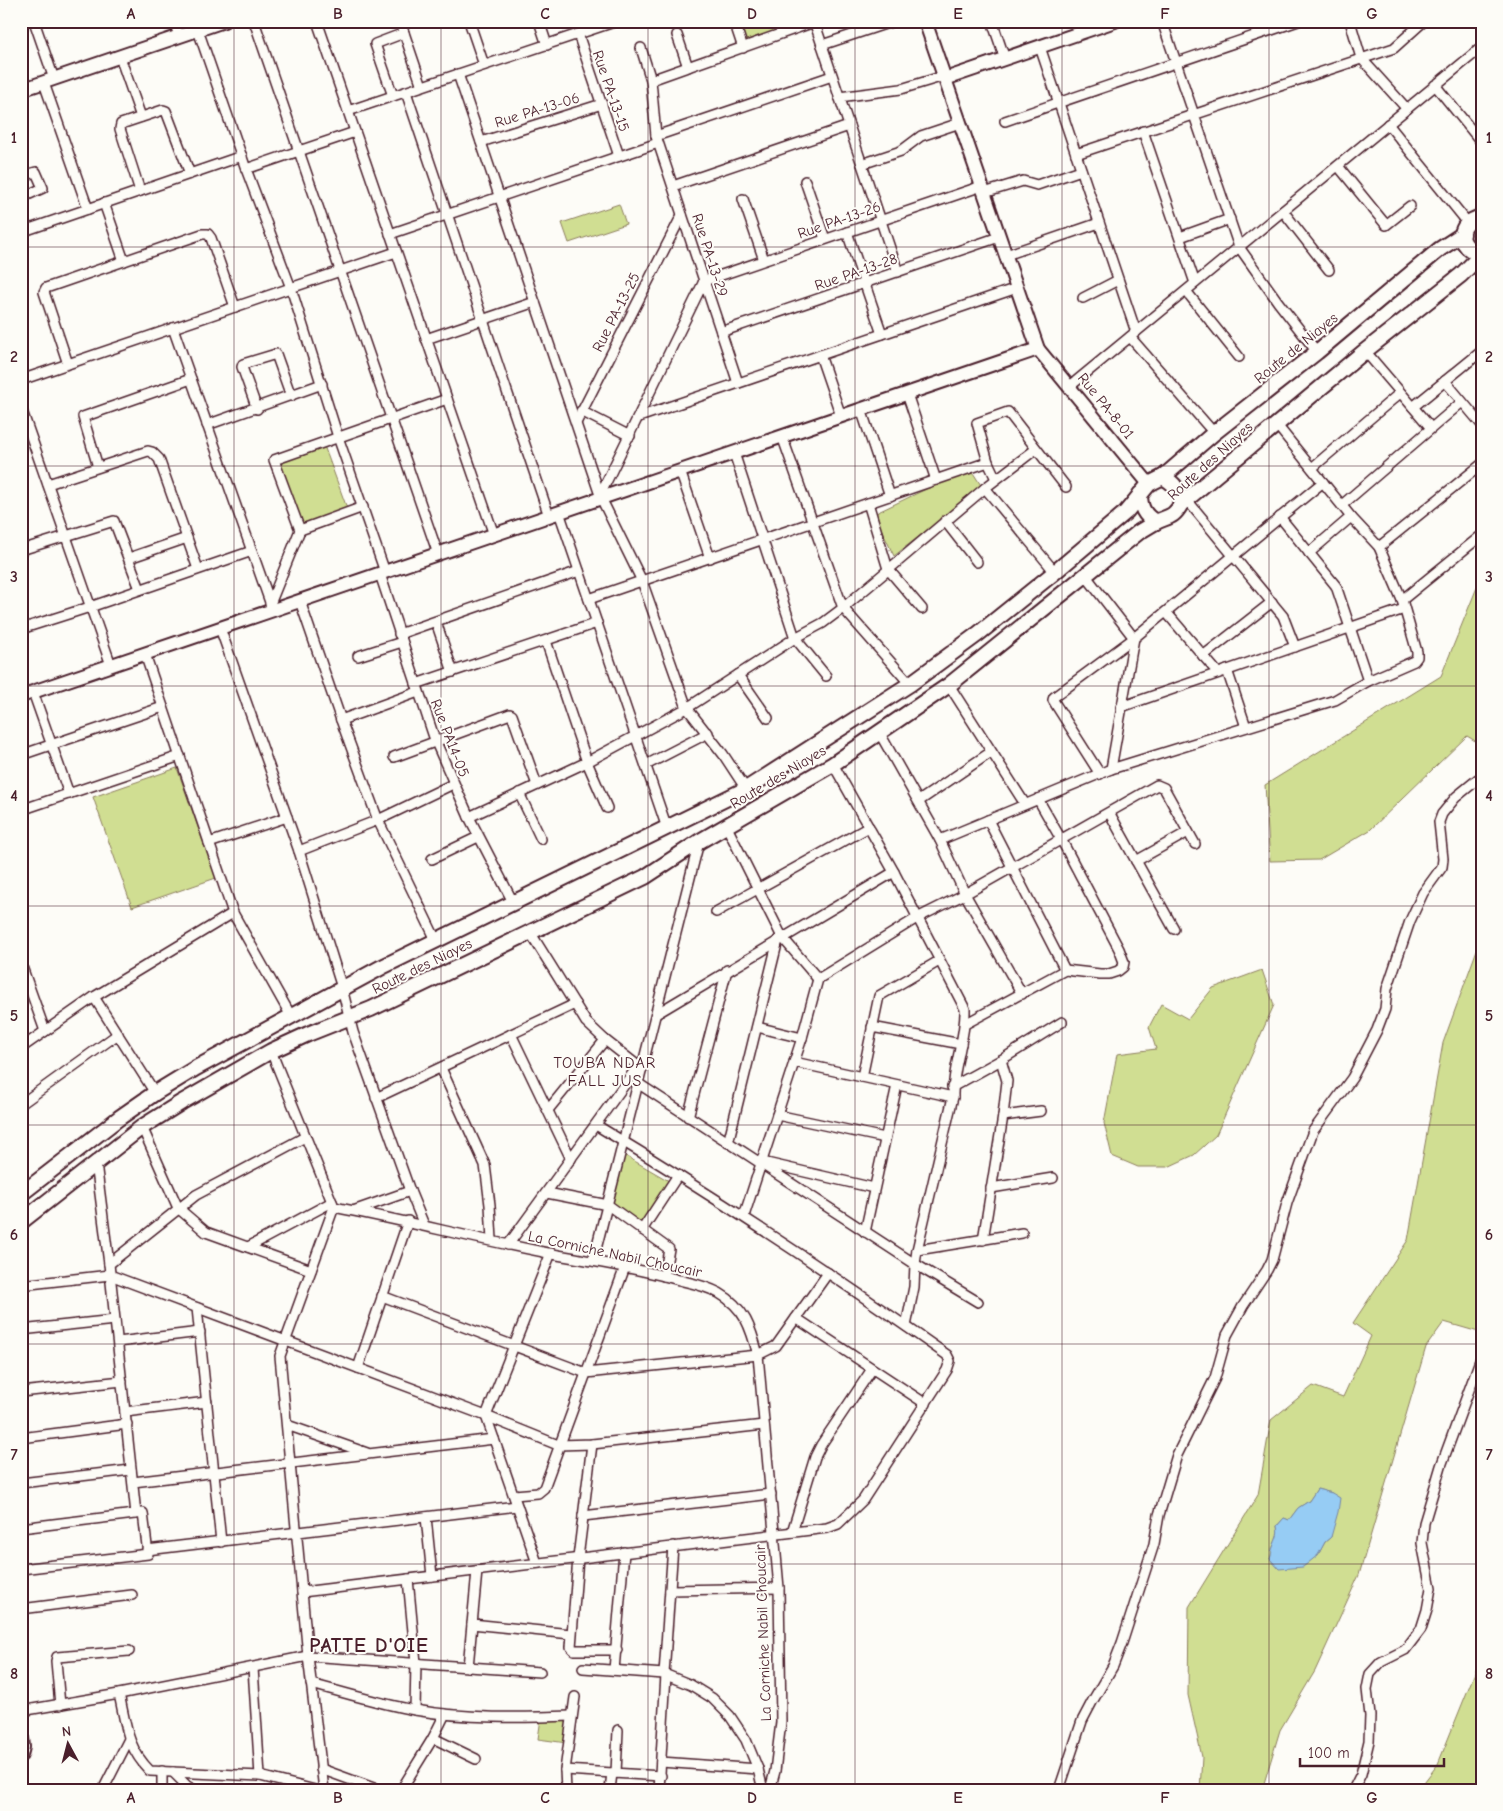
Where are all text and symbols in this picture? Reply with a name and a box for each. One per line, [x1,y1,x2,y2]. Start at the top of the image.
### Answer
text: A [127,5,136,23]
text: B [333,5,343,23]
text: C [540,5,550,23]
text: D [747,5,757,23]
text: E [953,5,963,23]
text: F [1160,5,1170,23]
text: G [1366,5,1378,23]
street label: Rue PA-13-15 [589,48,633,134]
street label: Rue PA-13-06 [492,89,582,131]
text: 1 [11,129,17,147]
text: 1 [1486,129,1492,147]
street label: Rue PA-13-26 [795,197,883,243]
street label: Rue PA-13-29 [688,211,732,299]
street label: Rue PA-13-28 [812,249,900,295]
street label: Rue PA-13-25 [588,269,644,355]
street label: Route de Niayes [1251,309,1341,387]
text: 2 [10,348,18,366]
text: 2 [1485,348,1493,366]
street label: Rue PA-8-01 [1074,369,1138,443]
street label: Route des Niayes [1164,418,1256,504]
text: 3 [10,568,18,586]
text: 3 [1485,568,1493,586]
street label: Rue PA14-05 [427,696,473,780]
street label: Route des Niayes [727,741,829,813]
text: 4 [10,787,18,805]
text: 4 [1485,787,1493,805]
street label: Route des Niayes [369,934,475,998]
text: 5 [10,1007,18,1025]
text: 5 [1485,1007,1493,1025]
district label: TOUBA NDAR FALL JUS [554,1054,656,1090]
text: 6 [10,1226,18,1244]
text: 6 [1485,1226,1493,1244]
street label: La Corniche Nabil Choucair [527,1227,704,1281]
text: 7 [10,1446,18,1464]
text: 7 [1485,1446,1493,1464]
street label: La Corniche Nabil Choucair [751,1544,775,1722]
district label: PATTE D'OIE [309,1634,429,1657]
text: 8 [10,1665,18,1683]
text: 8 [1485,1665,1493,1683]
north arrow [42,1718,92,1768]
text: N [61,1723,72,1741]
scale bar [1300,1736,1444,1768]
text: 100 m [1308,1744,1350,1762]
text: A [127,1789,136,1807]
text: B [333,1789,343,1807]
text: C [540,1789,550,1807]
text: D [747,1789,757,1807]
text: E [953,1789,963,1807]
text: F [1160,1789,1170,1807]
text: G [1366,1789,1378,1807]

